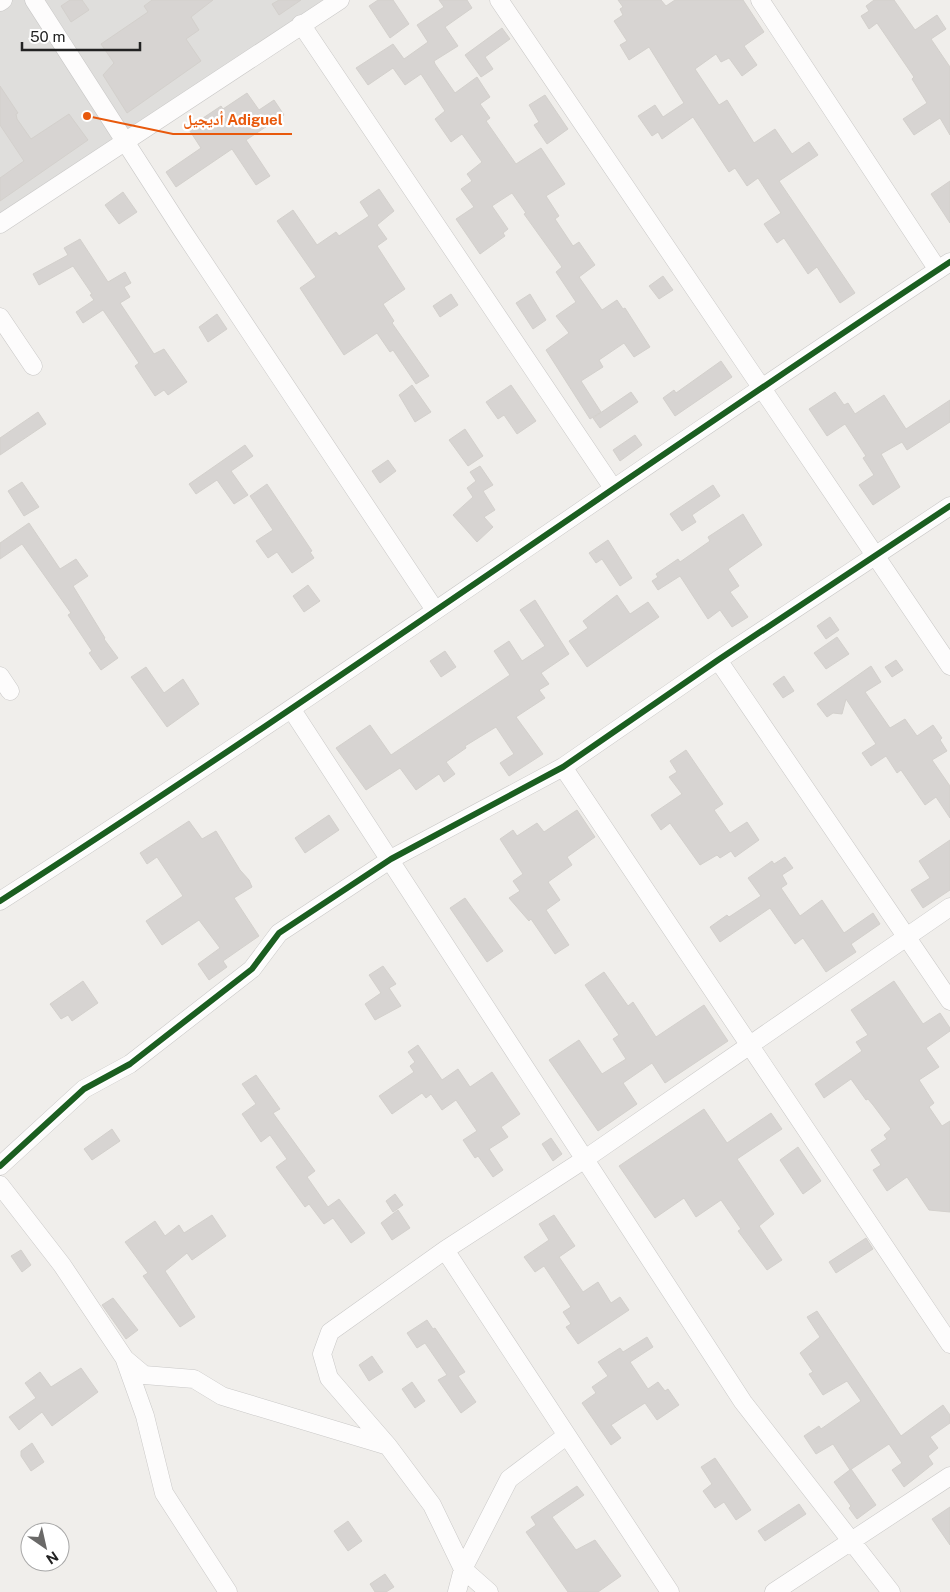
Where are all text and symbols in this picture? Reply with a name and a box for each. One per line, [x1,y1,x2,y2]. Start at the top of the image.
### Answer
scale bar [22,20,140,52]
text: 50 m [30,28,65,45]
callout: أديجيل Adiguel [173,104,292,134]
text: أديجيل Adiguel [183,111,283,129]
north arrow [20,1522,70,1572]
text: N [43,1548,61,1567]

